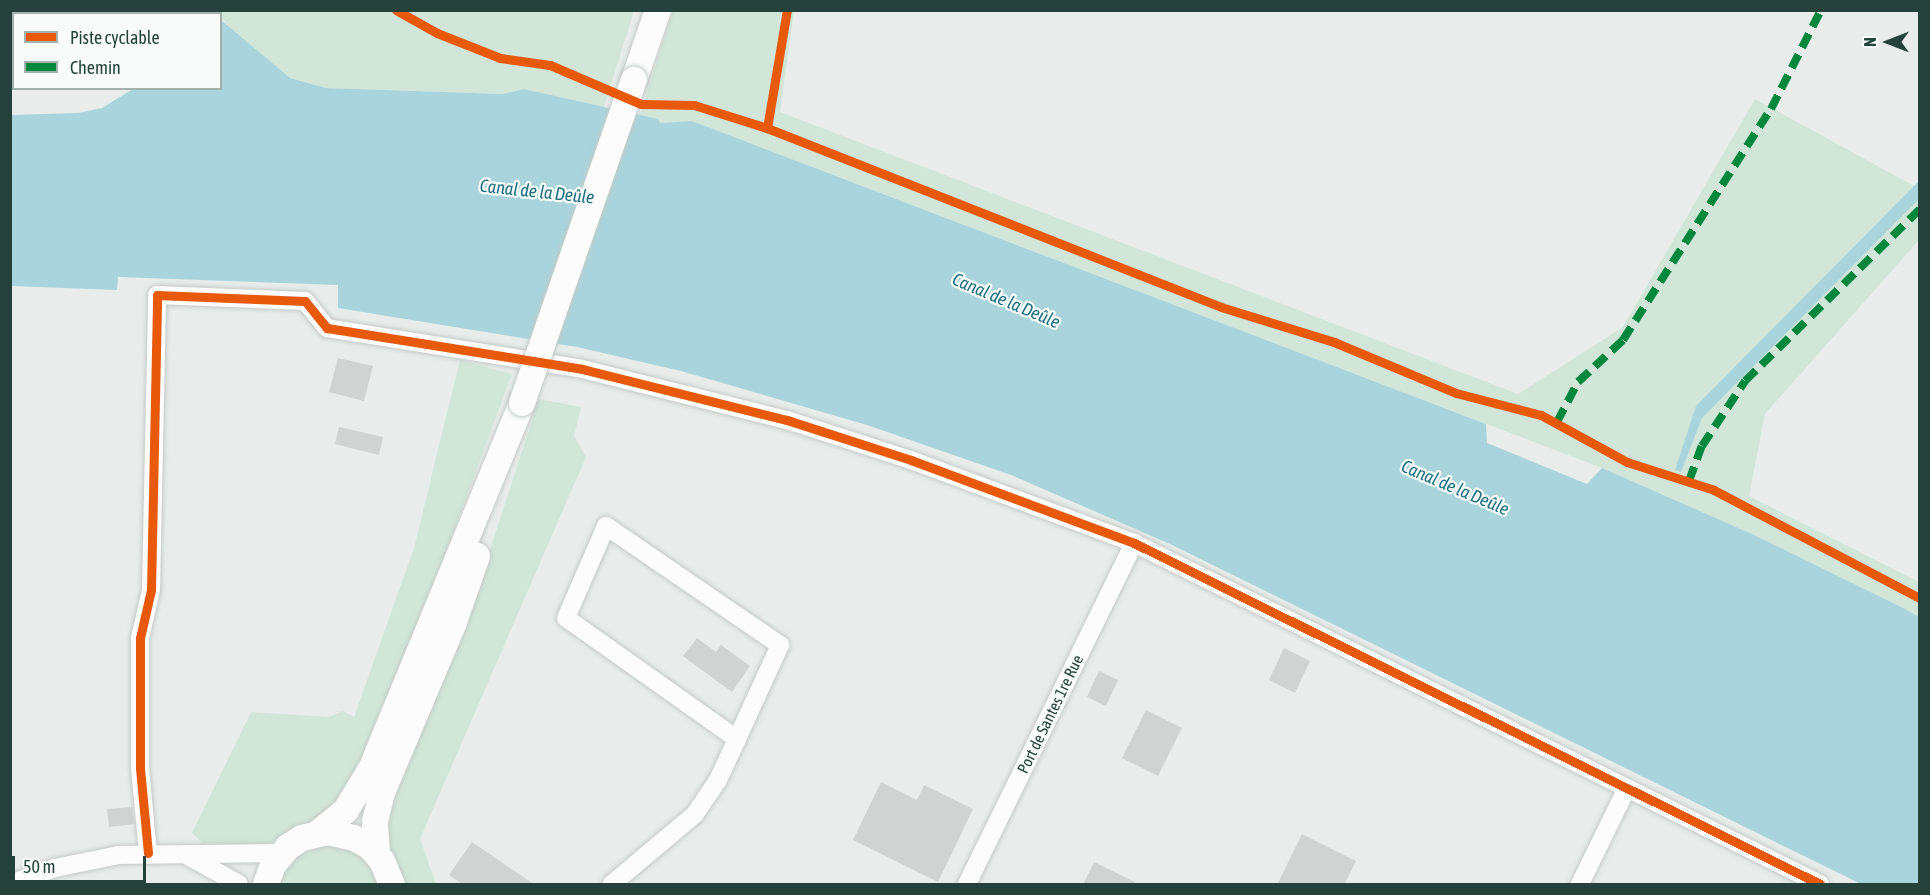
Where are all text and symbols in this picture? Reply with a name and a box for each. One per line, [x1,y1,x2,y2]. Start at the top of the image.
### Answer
legend [12,12,222,90]
north arrow [1858,12,1918,72]
text: Piste cyclable [70,27,160,48]
text: N [1861,37,1879,47]
text: Chemin [70,57,121,78]
water label: Canal de la Deûle [479,175,595,209]
water label: Canal de la Deûle [949,269,1063,333]
water label: Canal de la Deûle [1398,456,1512,520]
street label: Port de Santes 1re Rue [1013,651,1087,777]
scale bar [15,844,148,882]
text: 50 m [23,856,55,877]

